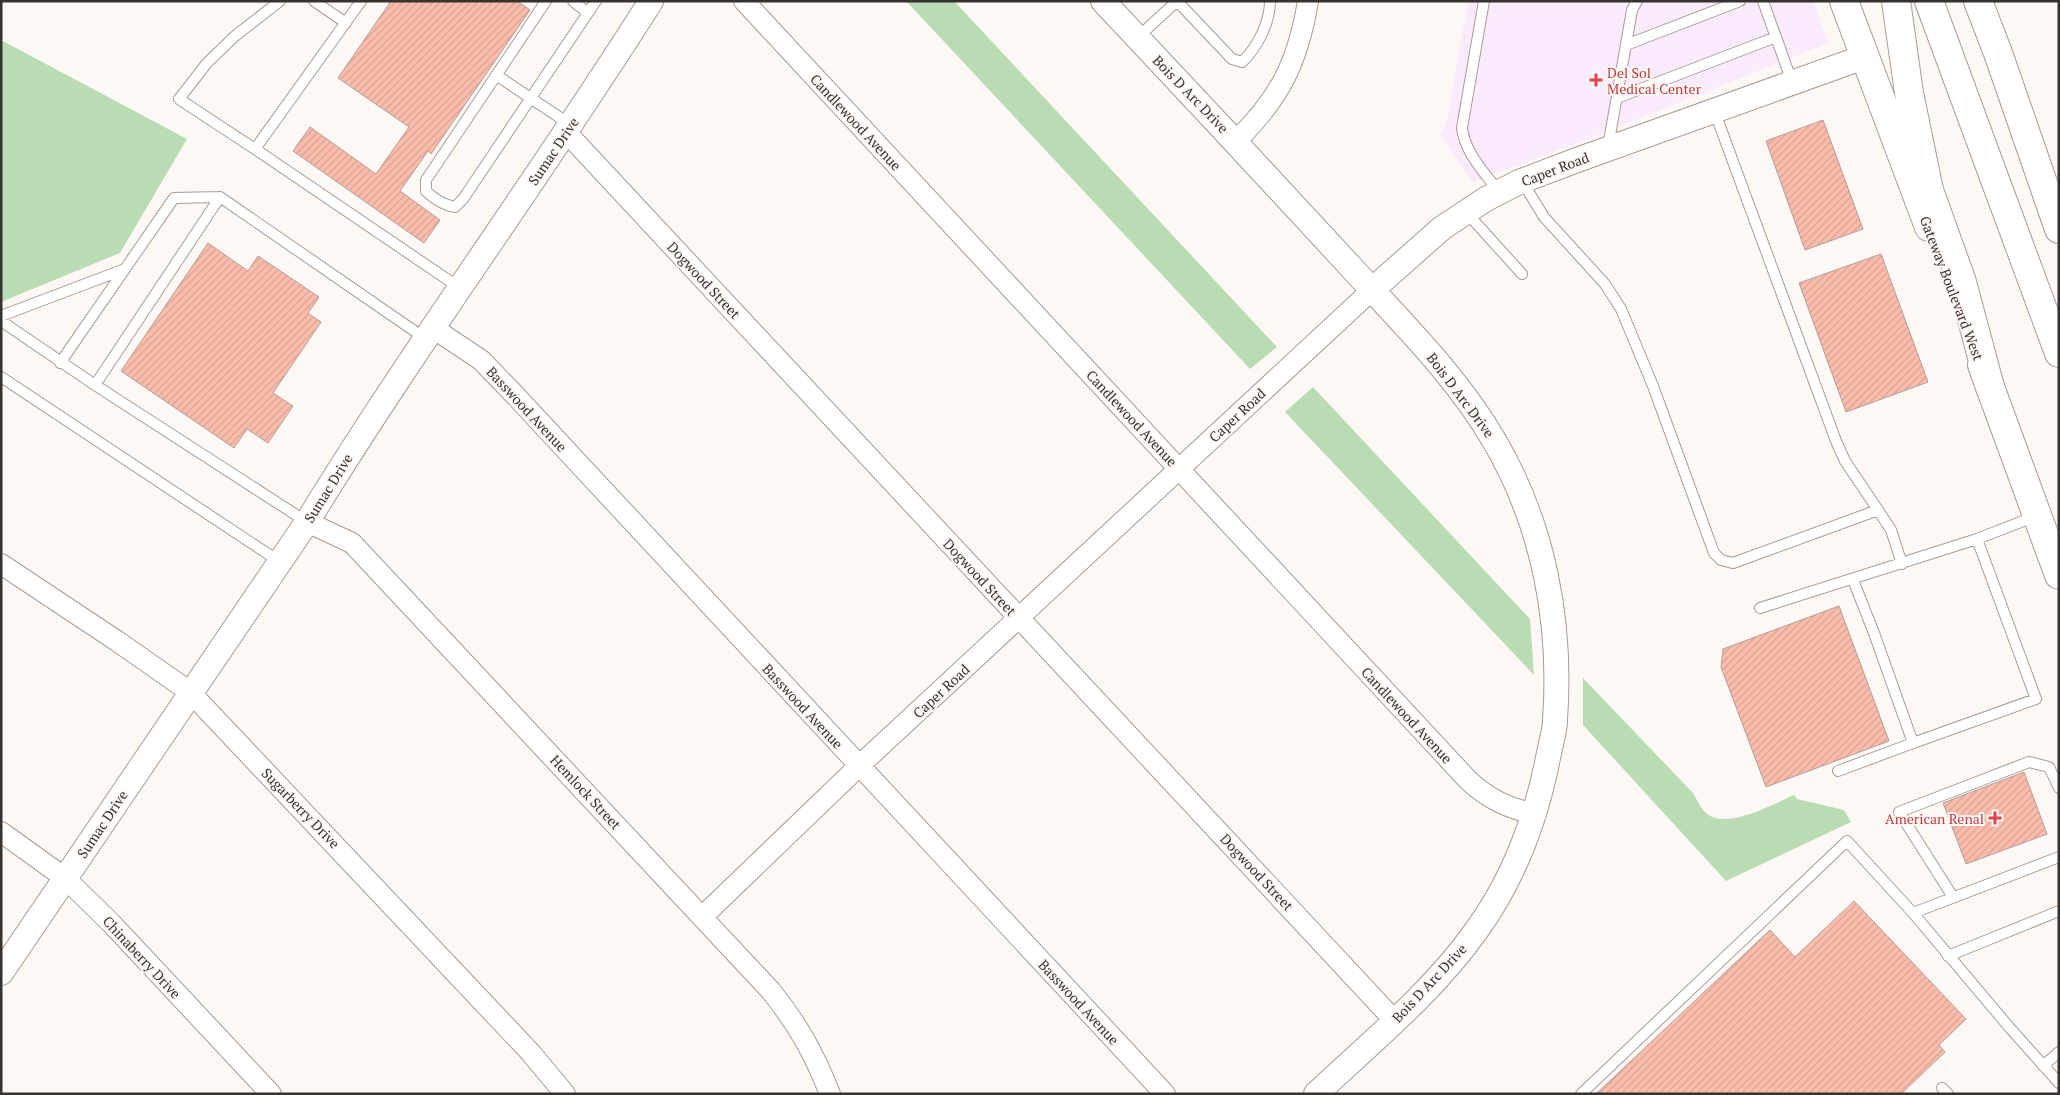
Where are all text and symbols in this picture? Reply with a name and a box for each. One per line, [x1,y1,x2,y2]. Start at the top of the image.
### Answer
street label: Bois D Arc Drive [1149,51,1233,137]
place label: Del Sol Medical Center [1607,63,1702,98]
street label: Candlewood Avenue [806,70,906,174]
marker: Del Sol Medical Center [1589,73,1603,87]
street label: Sumac Drive [523,113,583,189]
street label: Caper Road [1518,147,1592,191]
street label: Gateway Boulevard West [1916,213,1989,364]
street label: Dogwood Street [663,237,745,323]
street label: Bois D Arc Drive [1423,349,1499,441]
street label: Basswood Avenue [483,362,571,456]
street label: Candlewood Avenue [1082,366,1182,470]
street label: Caper Road [1205,384,1270,446]
street label: Sumac Drive [299,450,357,526]
street label: Dogwood Street [939,534,1021,620]
street label: Basswood Avenue [759,659,847,753]
street label: Caper Road [909,660,974,722]
street label: Candlewood Avenue [1357,663,1457,767]
street label: Hemlock Street [546,750,626,834]
street label: Sugarberry Drive [258,764,344,852]
street label: Sumac Drive [72,786,132,862]
place label: American Renal [1885,809,1984,828]
marker: American Renal [1988,811,2002,825]
street label: Dogwood Street [1216,829,1298,915]
street label: Chinaberry Drive [99,912,185,1002]
street label: Bois D Arc Drive [1387,939,1471,1027]
street label: Basswood Avenue [1035,955,1123,1049]

